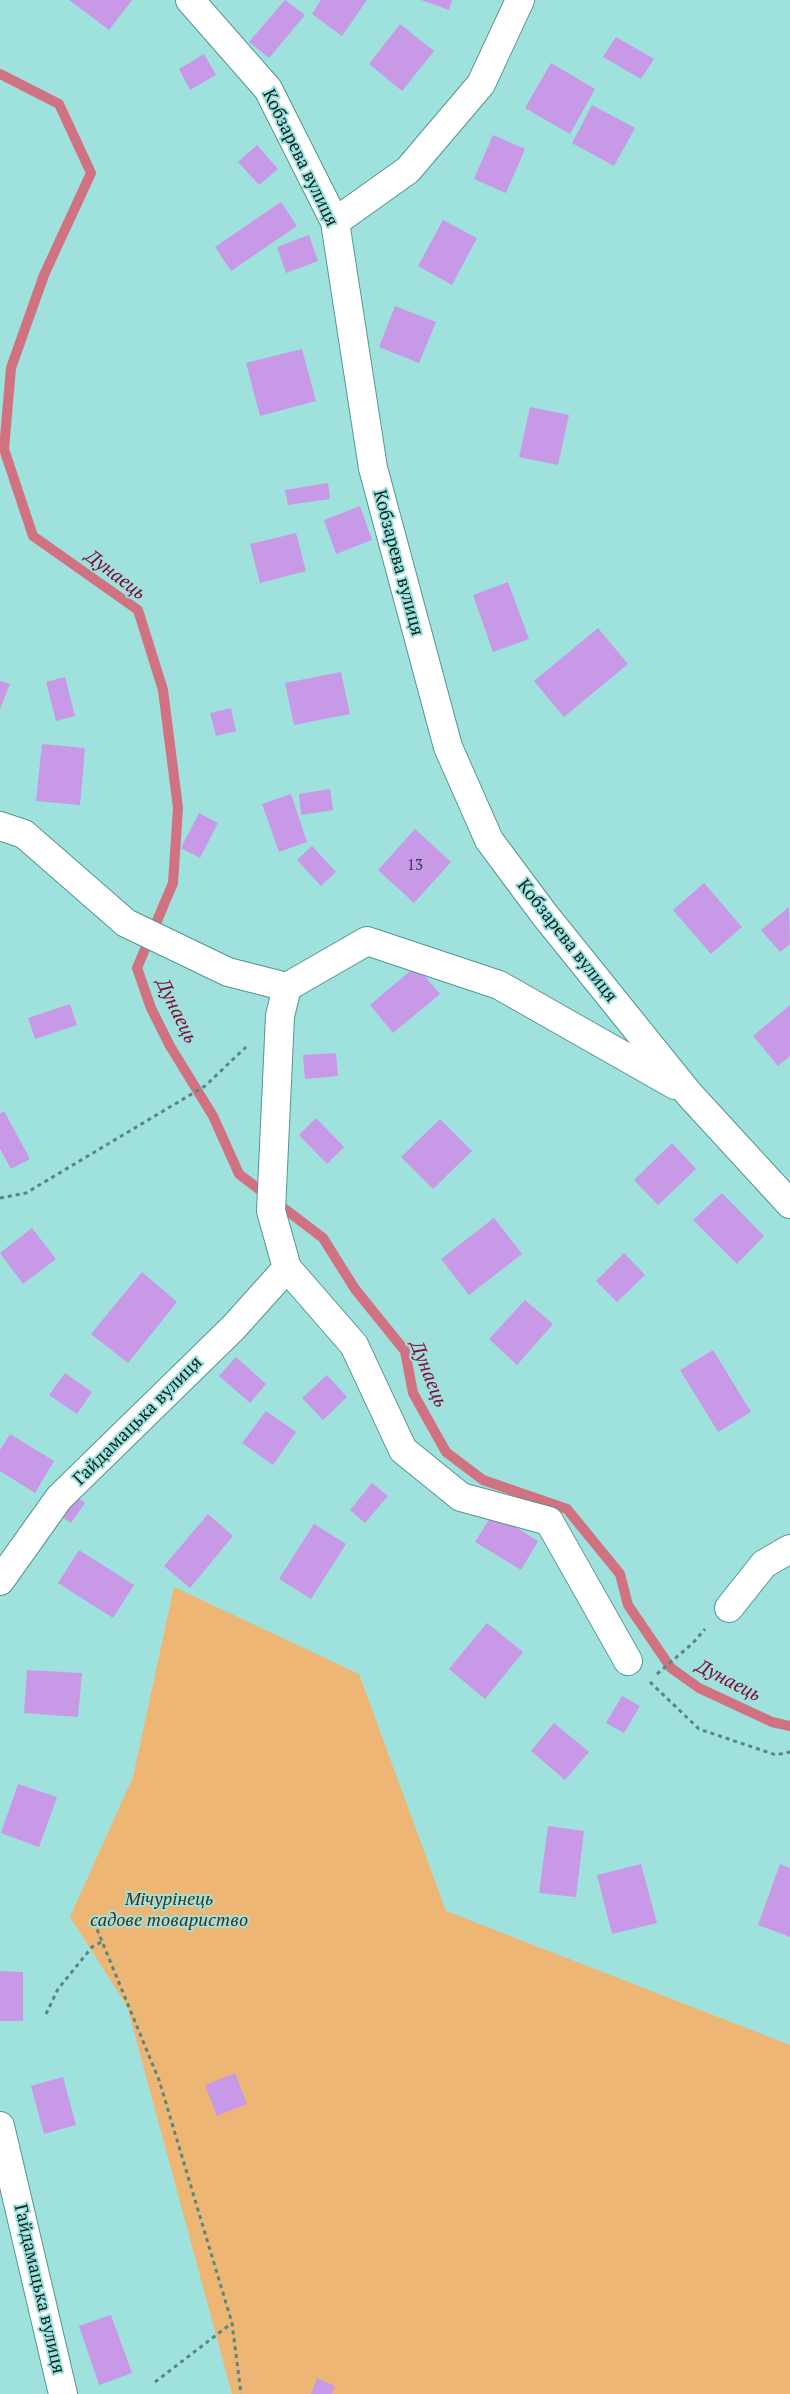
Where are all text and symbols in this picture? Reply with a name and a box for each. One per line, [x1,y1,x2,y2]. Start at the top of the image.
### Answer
street label: Кобзарева вулиця [257,86,343,230]
street label: Кобзарева вулиця [368,488,428,638]
water label: Дунаець [80,545,150,605]
house number: 13 [407,857,423,875]
street label: Кобзарева вулиця [512,875,622,1007]
water label: Дунаець [151,975,201,1047]
water label: Дунаець [404,1337,452,1411]
street label: Гайдамацька вулиця [69,1352,207,1490]
water label: Дунаець [692,1655,764,1707]
park label: Мічурінець садове товариство [90,1889,248,1932]
street label: Гайдамацька вулиця [9,2202,69,2376]

